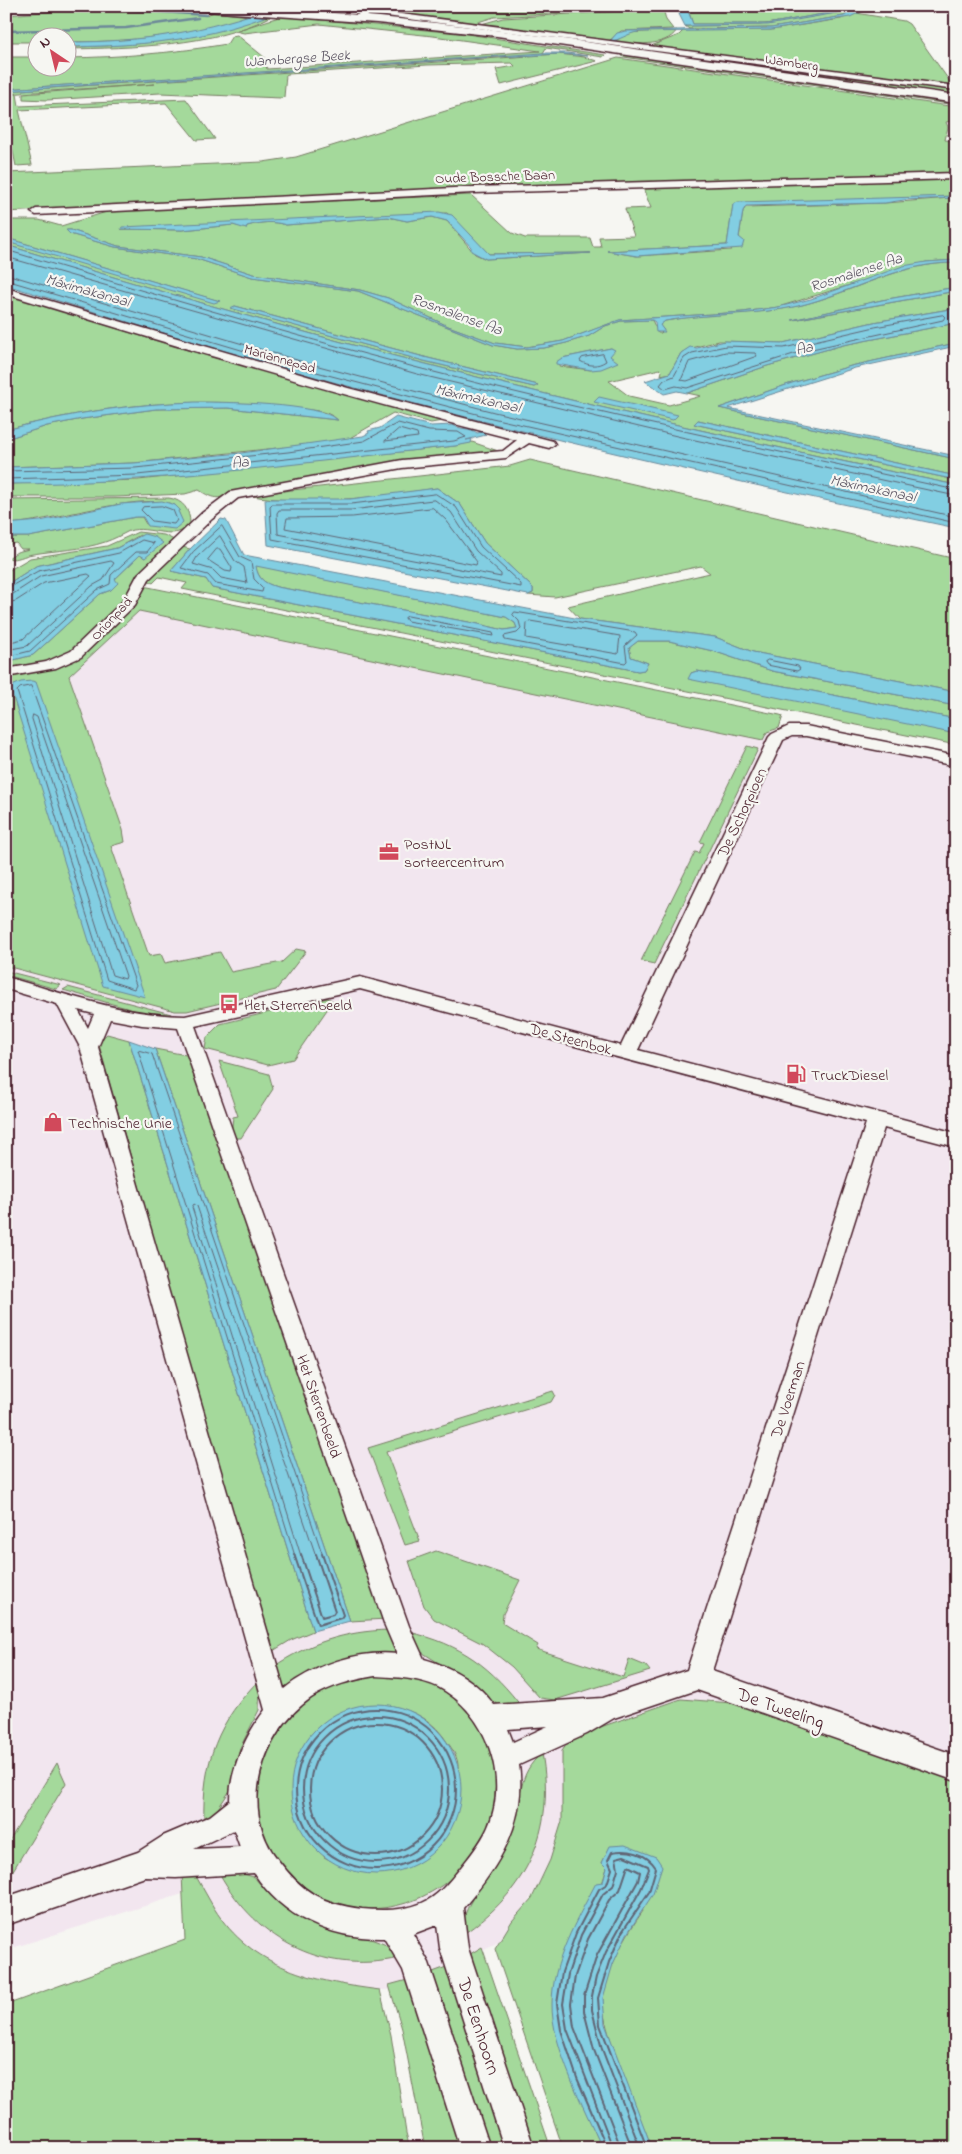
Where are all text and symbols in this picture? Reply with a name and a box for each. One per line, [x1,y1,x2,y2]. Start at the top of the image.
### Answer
north arrow [28,28,78,78]
text: N [36,31,55,54]
water label: Wambergse Beek [244,44,352,75]
street label: Wamberg [764,49,820,79]
street label: Oude Bossche Baan [435,165,555,190]
water label: Rosmalense Aa [807,247,906,298]
water label: Máximakanaal [43,268,135,314]
water label: Rosmalense Aa [408,288,506,342]
water label: Aa [793,336,816,362]
street label: Mariannepad [241,339,318,380]
water label: Máximakanaal [433,379,525,420]
water label: Aa [230,451,251,475]
water label: Máximakanaal [828,469,920,509]
street label: Orionpad [86,592,138,646]
street label: De Schorpioen [711,764,774,862]
place label: PostNL sorteercentrum [404,833,504,875]
office icon: PostNL sorteercentrum [378,841,400,863]
bus stop icon: Het Sterrenbeeld [218,993,240,1015]
place label: Het Sterrenbeeld [244,994,352,1018]
street label: De Steenbok [526,1017,615,1063]
fuel station icon: TruckDiesel [785,1063,807,1085]
place label: TruckDiesel [811,1064,888,1088]
shop icon: Technische Unie [42,1111,64,1133]
place label: Technische Unie [68,1112,173,1136]
street label: Het Sterrenbeeld [289,1352,347,1462]
street label: De Voerman [765,1358,813,1442]
street label: De Tweeling [731,1681,828,1739]
street label: De Eenhoorn [449,1974,506,2079]

